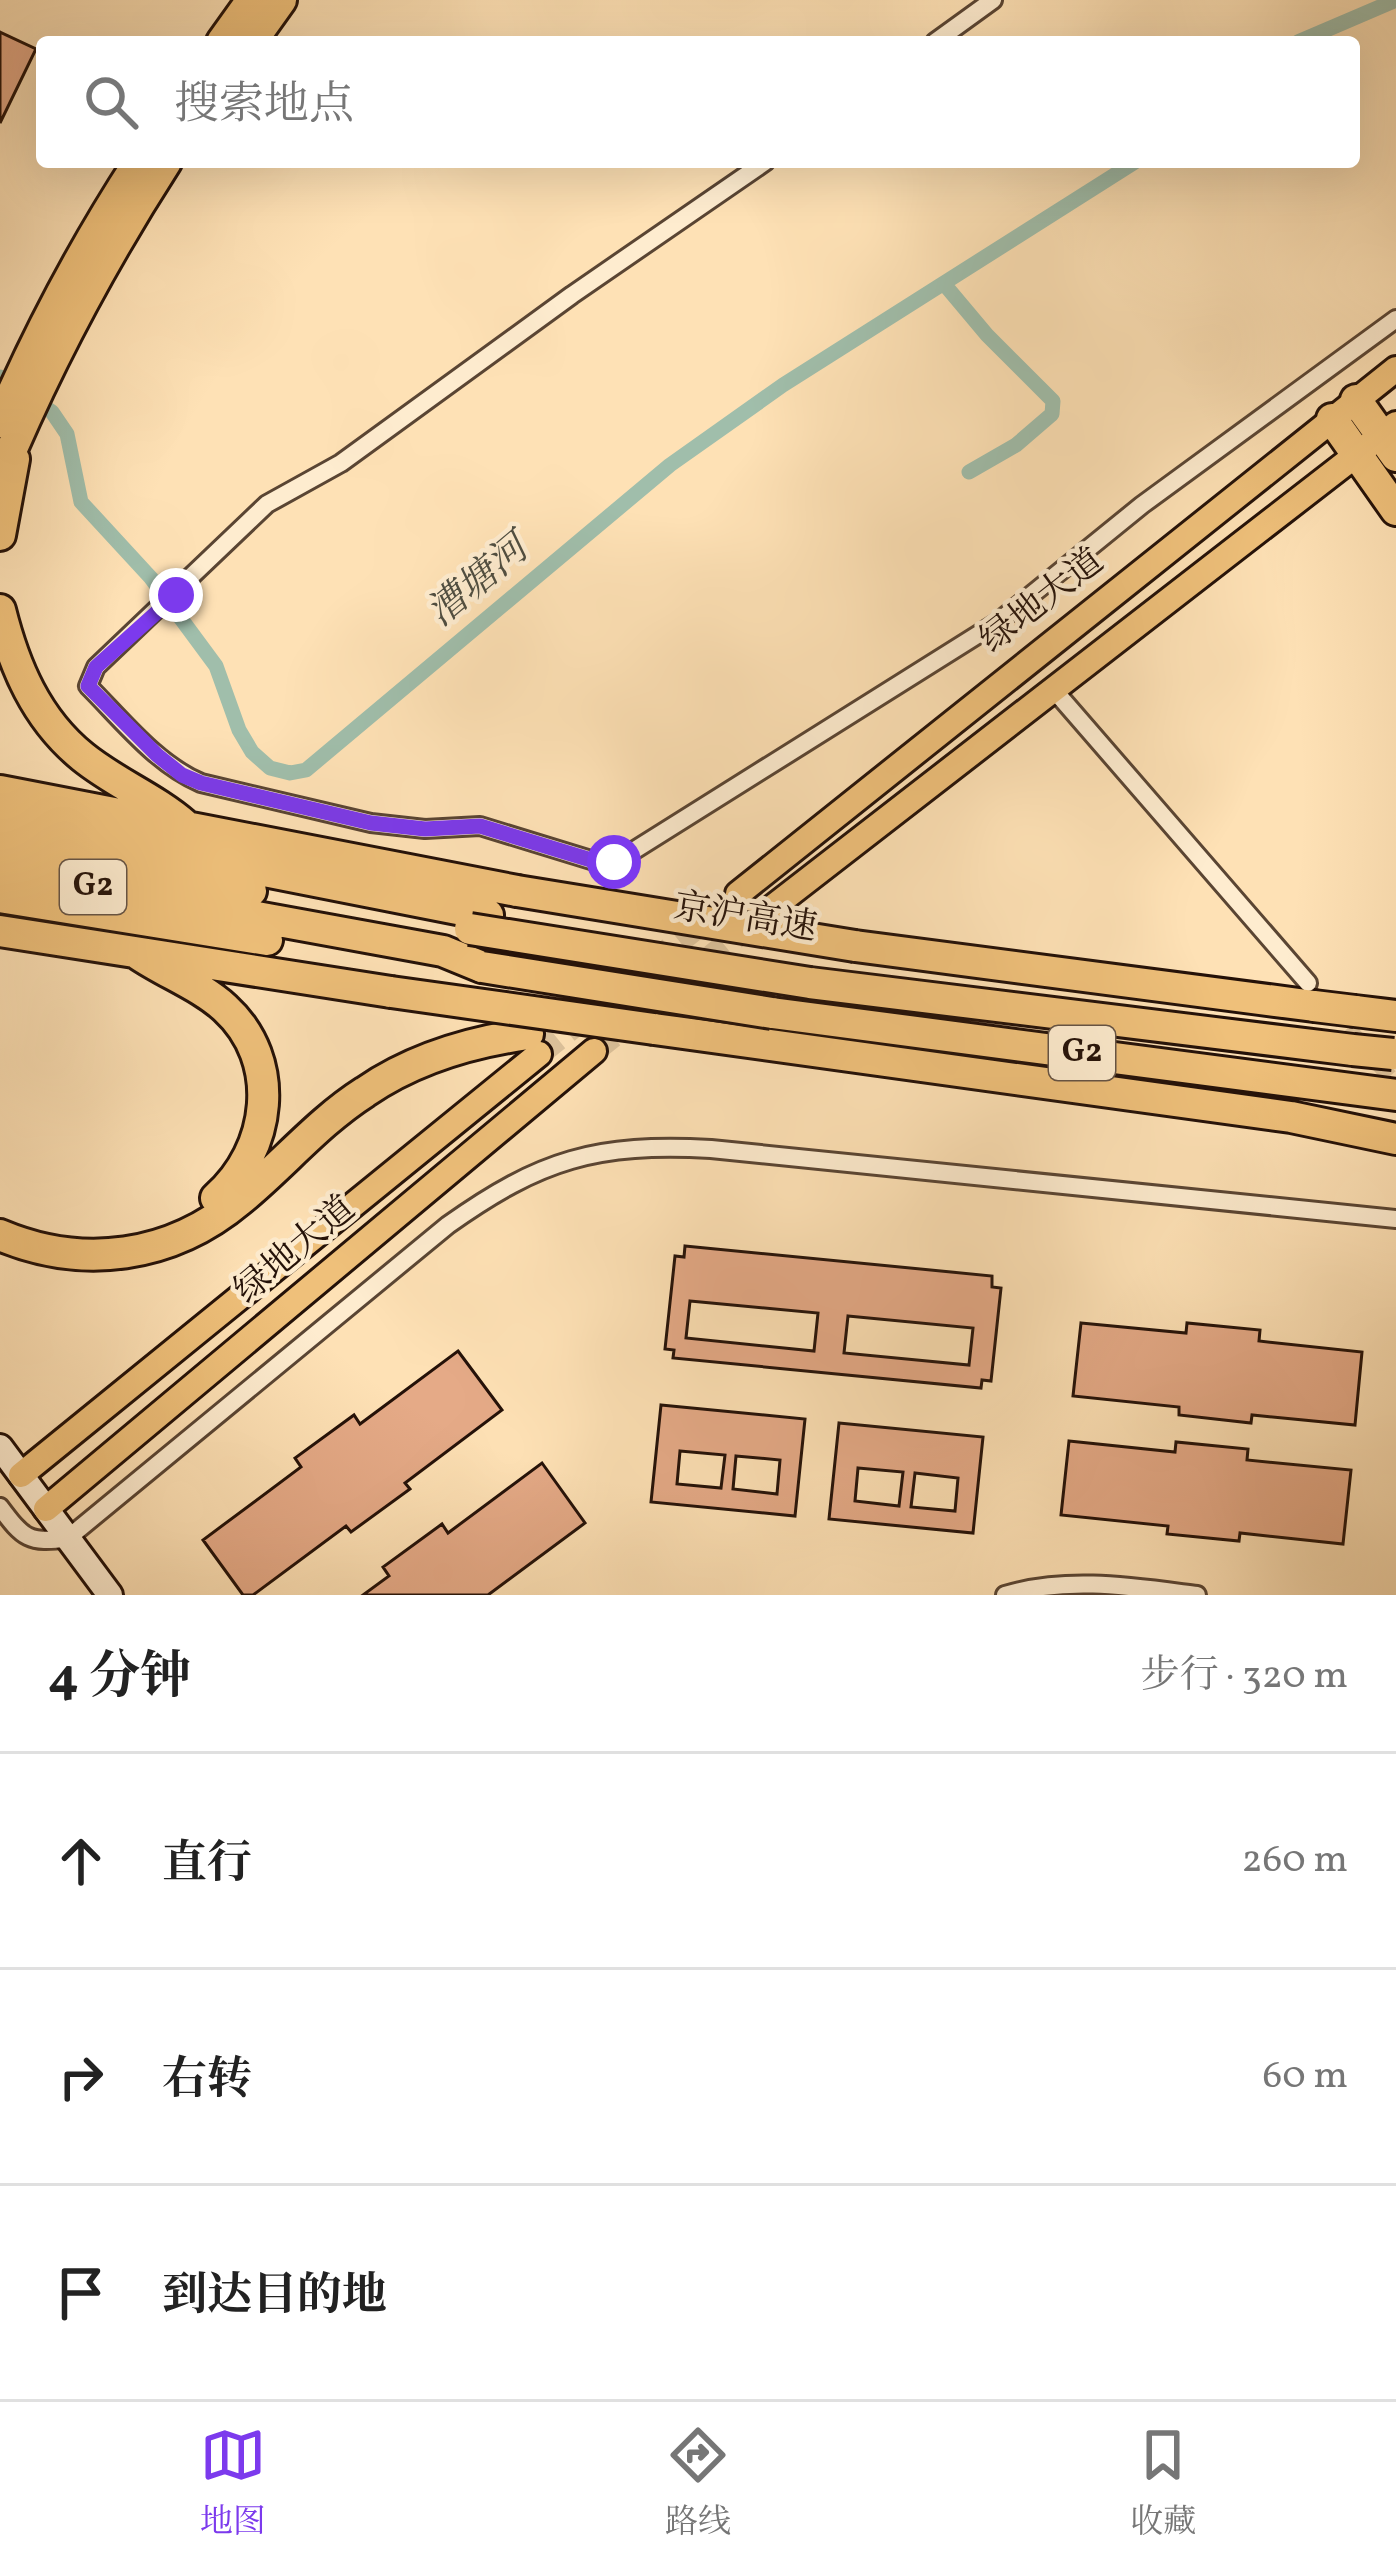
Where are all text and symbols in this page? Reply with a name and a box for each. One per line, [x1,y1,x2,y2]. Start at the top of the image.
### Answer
search box [36,36,1360,168]
icon: search [78,69,144,135]
text: 搜索地点 [174,75,354,138]
water label: 漕塘河 [417,520,546,640]
street label: 绿地大道 [971,538,1115,666]
route end [149,568,203,622]
route start [587,835,641,889]
road number: G2 [60,860,126,914]
street label: 京沪高速 [670,883,820,955]
road number: G2 [1049,1026,1115,1080]
street label: 绿地大道 [225,1186,367,1316]
text: 4 分钟 [48,1643,191,1714]
text: 步行 · 320 m [1140,1650,1348,1704]
icon: ahead [48,1828,114,1894]
text: 直行 [162,1834,252,1897]
text: 260 m [1242,1834,1348,1888]
icon: right [48,2044,114,2110]
text: 右转 [162,2050,252,2113]
text: 60 m [1263,2050,1348,2104]
icon: arrive [48,2260,114,2326]
text: 到达目的地 [162,2266,387,2329]
tab: 地图 [200,2422,266,2547]
tab: 路线 [665,2422,731,2547]
tab: 收藏 [1130,2422,1196,2547]

